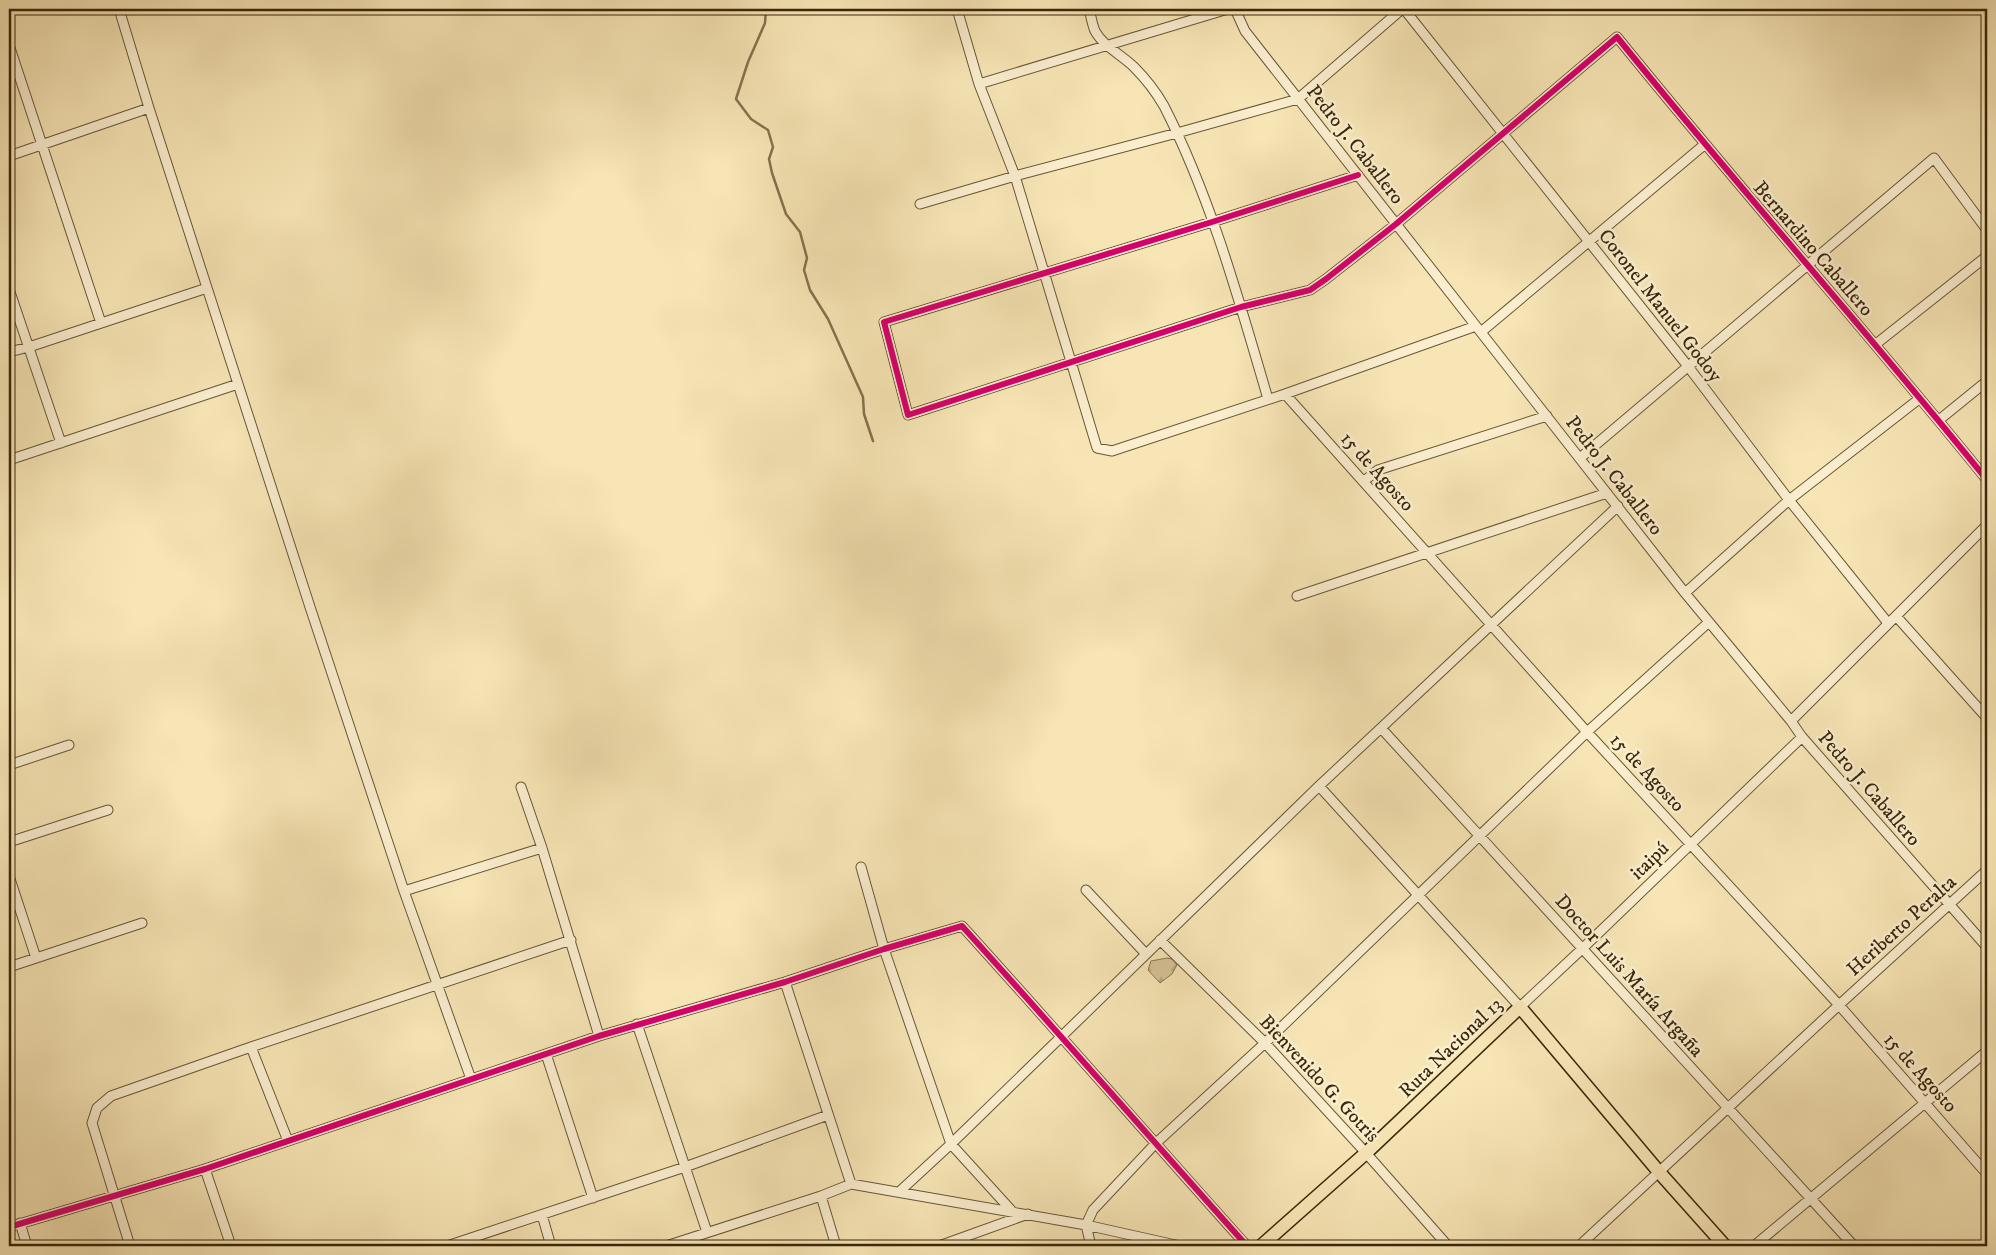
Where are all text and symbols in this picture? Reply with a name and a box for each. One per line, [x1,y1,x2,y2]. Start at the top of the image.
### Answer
street label: Pedro J. Caballero [1300,80,1409,210]
street label: Bernardino Caballero [1747,176,1878,322]
street label: Coronel Manuel Godoy [1592,224,1728,388]
street label: Pedro J. Caballero [1559,411,1668,541]
street label: 15 de Agosto [1334,427,1419,517]
street label: Pedro J. Caballero [1812,726,1926,852]
street label: 15 de Agosto [1604,728,1690,818]
street label: itaipú [1625,837,1675,886]
street label: Heriberto Peralta [1842,870,1962,982]
street label: Doctor Luis María Argaña [1549,889,1709,1063]
street label: Ruta Nacional 13 [1394,993,1508,1104]
street label: Bienvenido G. Gotris [1253,1010,1385,1148]
street label: 15 de Agosto [1877,1028,1962,1118]

